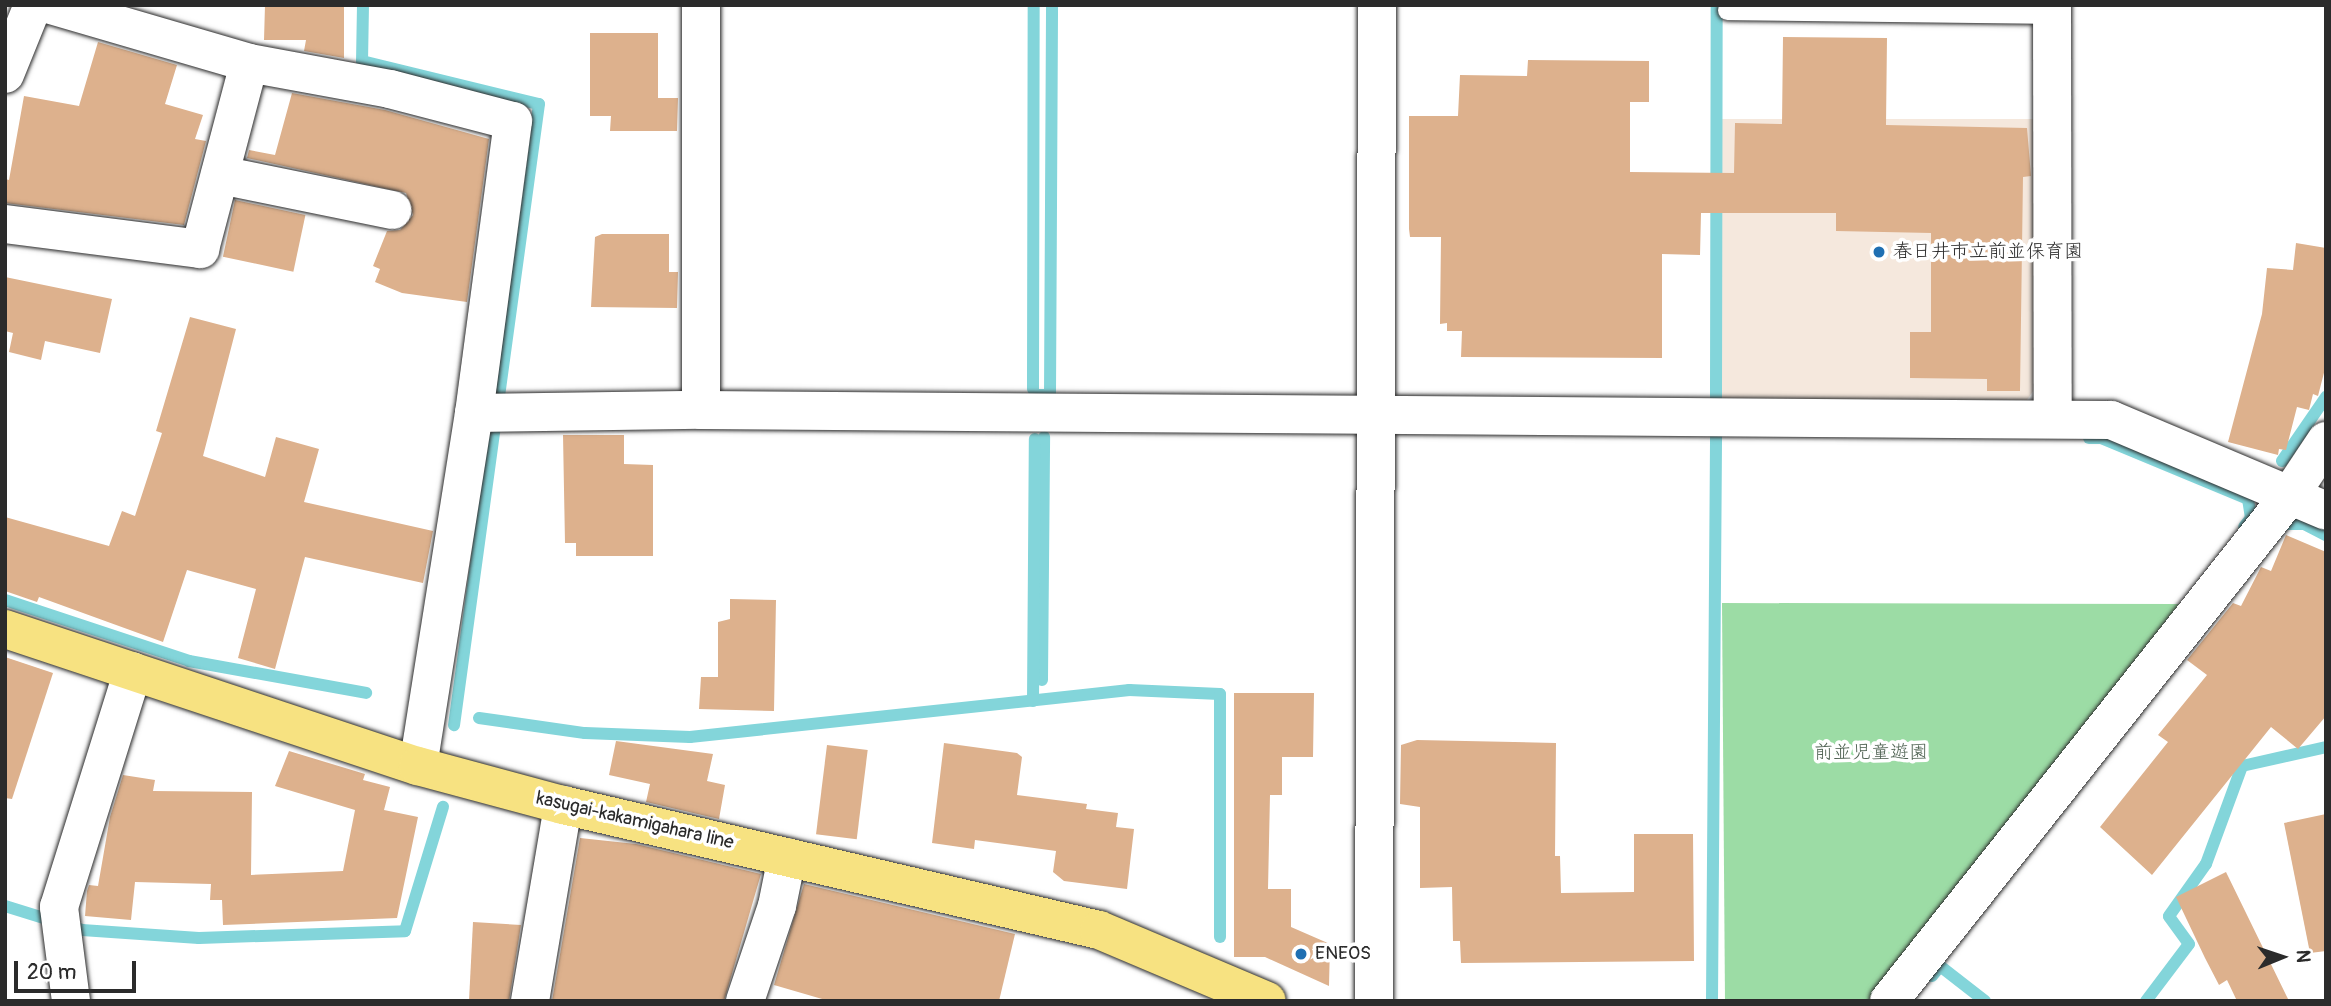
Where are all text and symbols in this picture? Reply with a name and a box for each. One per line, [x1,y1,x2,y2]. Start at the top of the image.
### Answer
place label: 春日井市立前並保育園 [1893,241,2083,263]
marker: 春日井市立前並保育園 [1871,244,1887,260]
park label: 前並児童遊園 [1814,742,1928,764]
street label: kasugai-kakamigahara line [534,787,736,855]
north arrow [2247,922,2317,992]
place label: ENEOS [1315,943,1371,965]
scale bar [18,946,140,990]
marker: ENEOS [1293,946,1309,962]
text: N [2291,949,2315,963]
text: 20 m [27,959,76,986]

